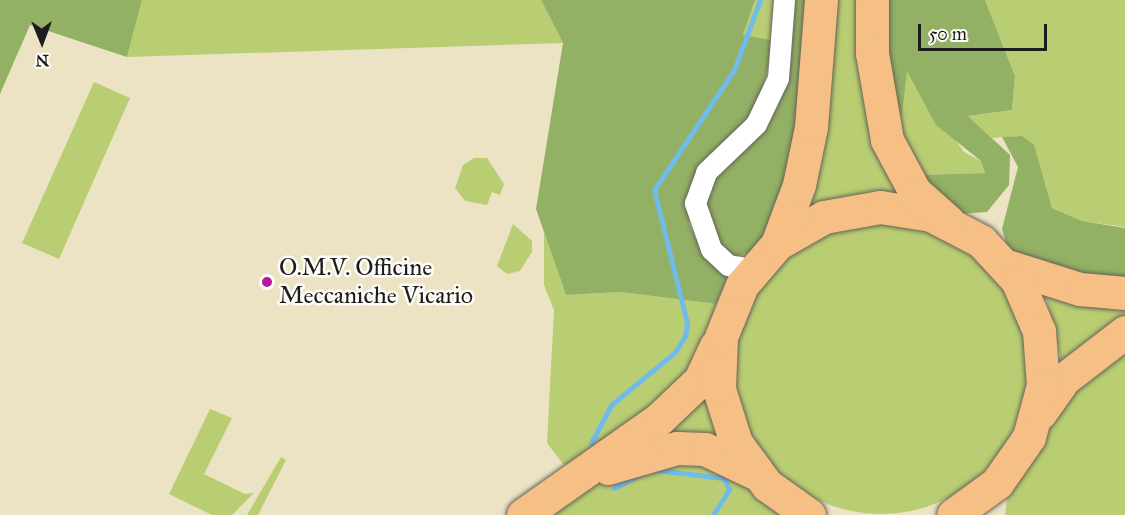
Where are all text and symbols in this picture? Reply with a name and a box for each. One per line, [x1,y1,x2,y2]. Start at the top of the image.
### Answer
north arrow [12,12,72,72]
scale bar [921,12,1050,50]
text: 50 m [929,23,967,45]
text: N [35,51,49,70]
place label: O.M.V. Officine Meccaniche Vicario [279,254,473,310]
marker: O.M.V. Officine Meccaniche Vicario [260,275,274,289]

